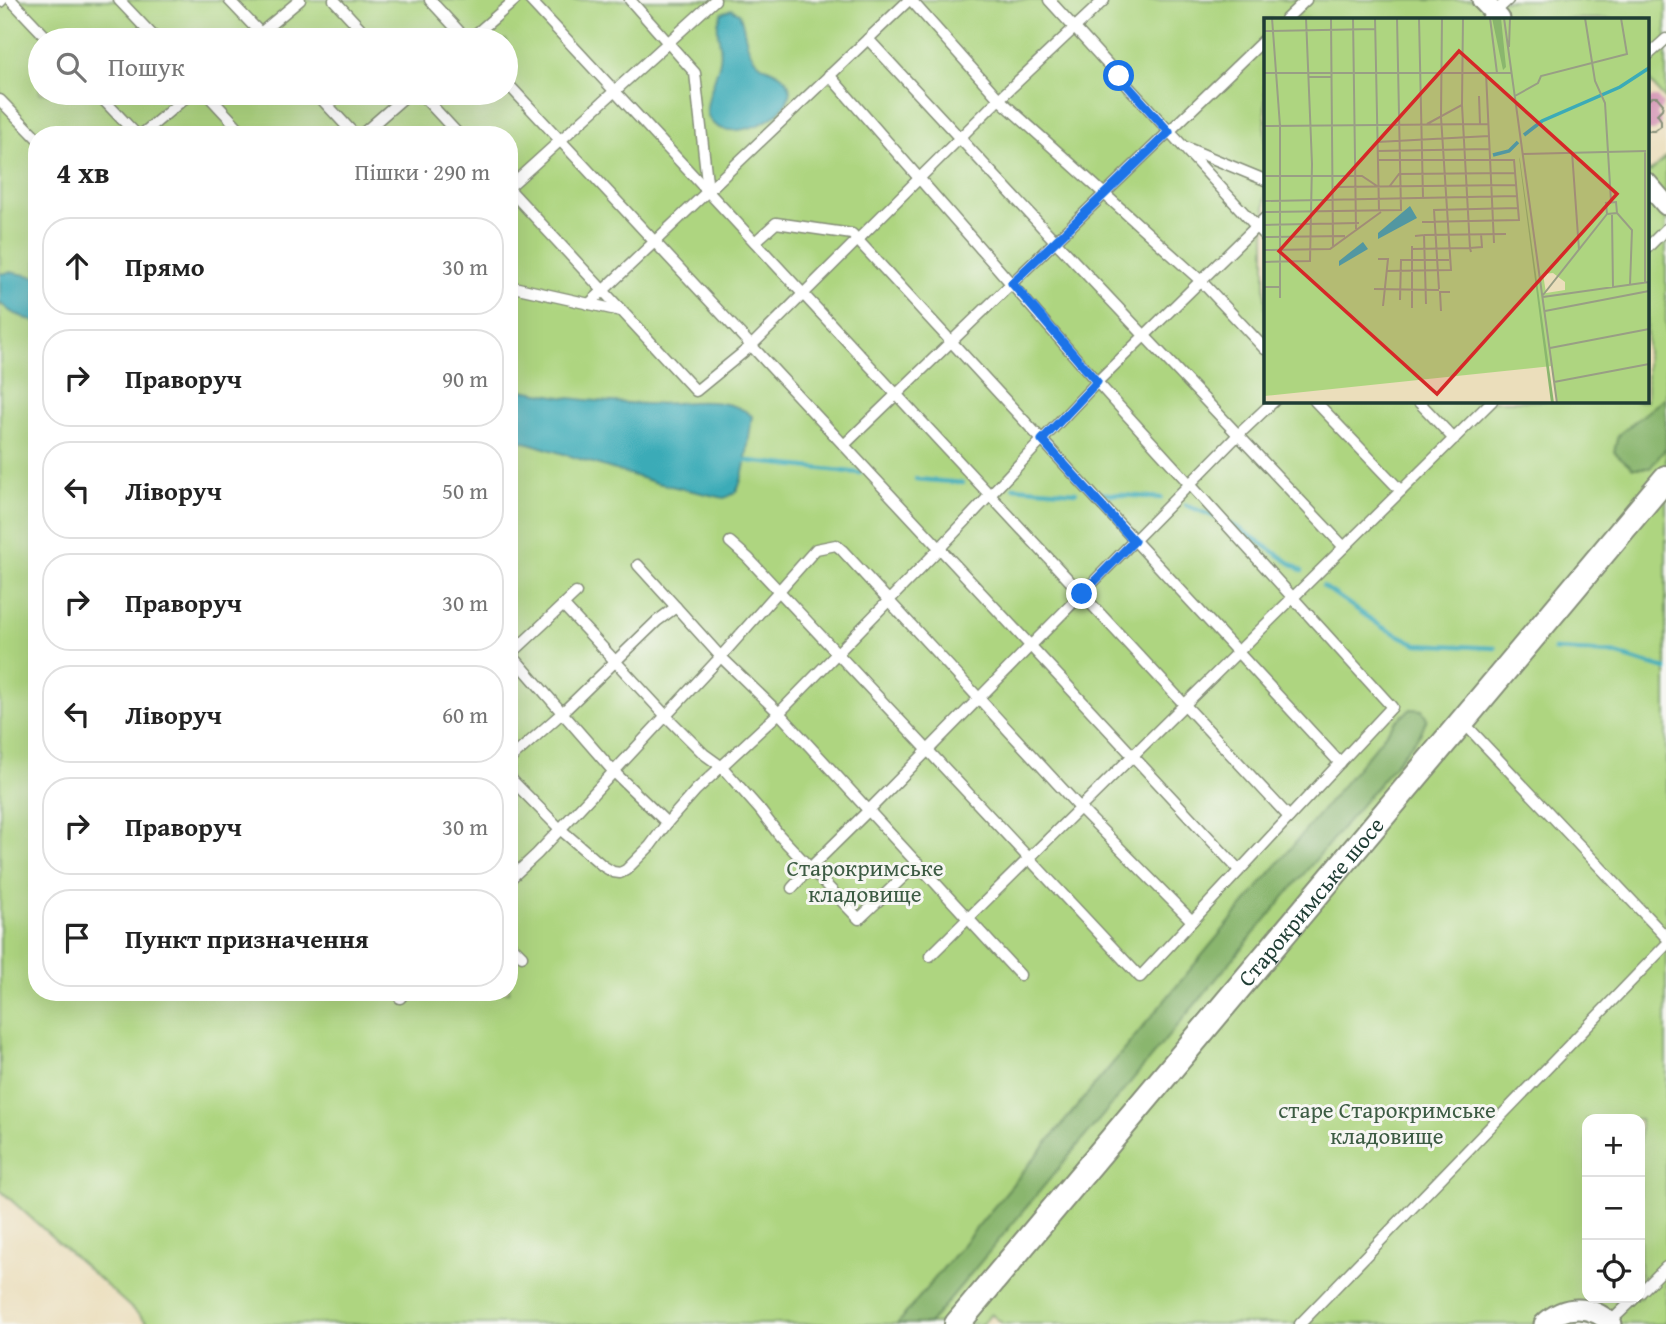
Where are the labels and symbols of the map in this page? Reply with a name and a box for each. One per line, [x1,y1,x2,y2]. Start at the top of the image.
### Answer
inset map [1264,18,1648,402]
route start [1103,60,1134,91]
route end [1066,578,1097,609]
street label: Старокримське шосе [1230,809,1391,993]
park label: Старокримське кладовище [786,851,944,910]
park label: старе Старокримське кладовище [1278,1093,1496,1152]

